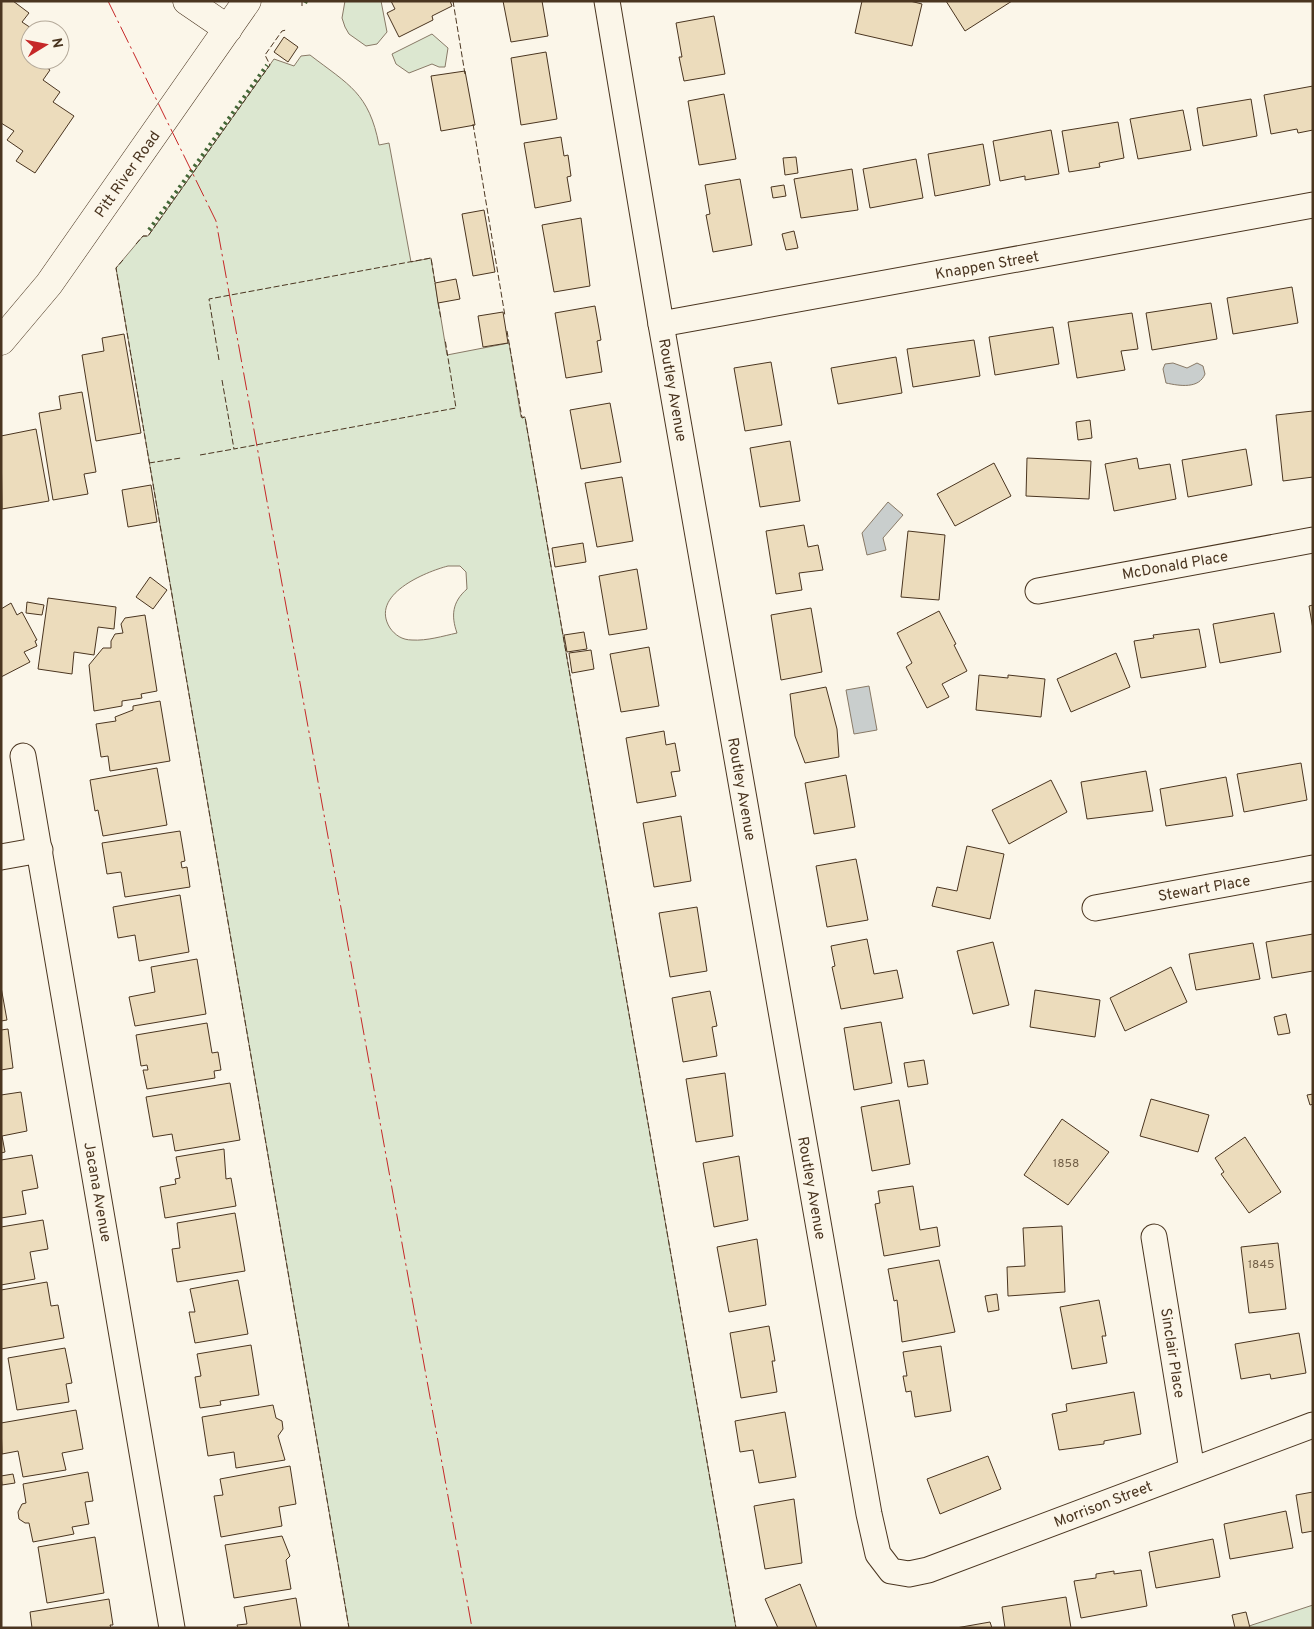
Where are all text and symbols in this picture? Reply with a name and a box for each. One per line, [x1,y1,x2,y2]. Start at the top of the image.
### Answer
north arrow [20,20,70,70]
text: N [47,37,66,49]
street label: Pitt River Road [91,128,165,222]
street label: Knappen Street [934,248,1041,285]
street label: Routley Avenue [653,337,690,443]
street label: McDonald Place [1121,548,1230,585]
street label: Routley Avenue [722,736,759,842]
street label: Stewart Place [1157,872,1252,907]
street label: Routley Avenue [792,1135,829,1241]
street label: Jacana Avenue [78,1141,115,1244]
house number: 1858 [1053,1156,1079,1172]
house number: 1845 [1248,1257,1274,1273]
street label: Sinclair Place [1155,1307,1188,1400]
street label: Morrison Street [1052,1478,1156,1533]

